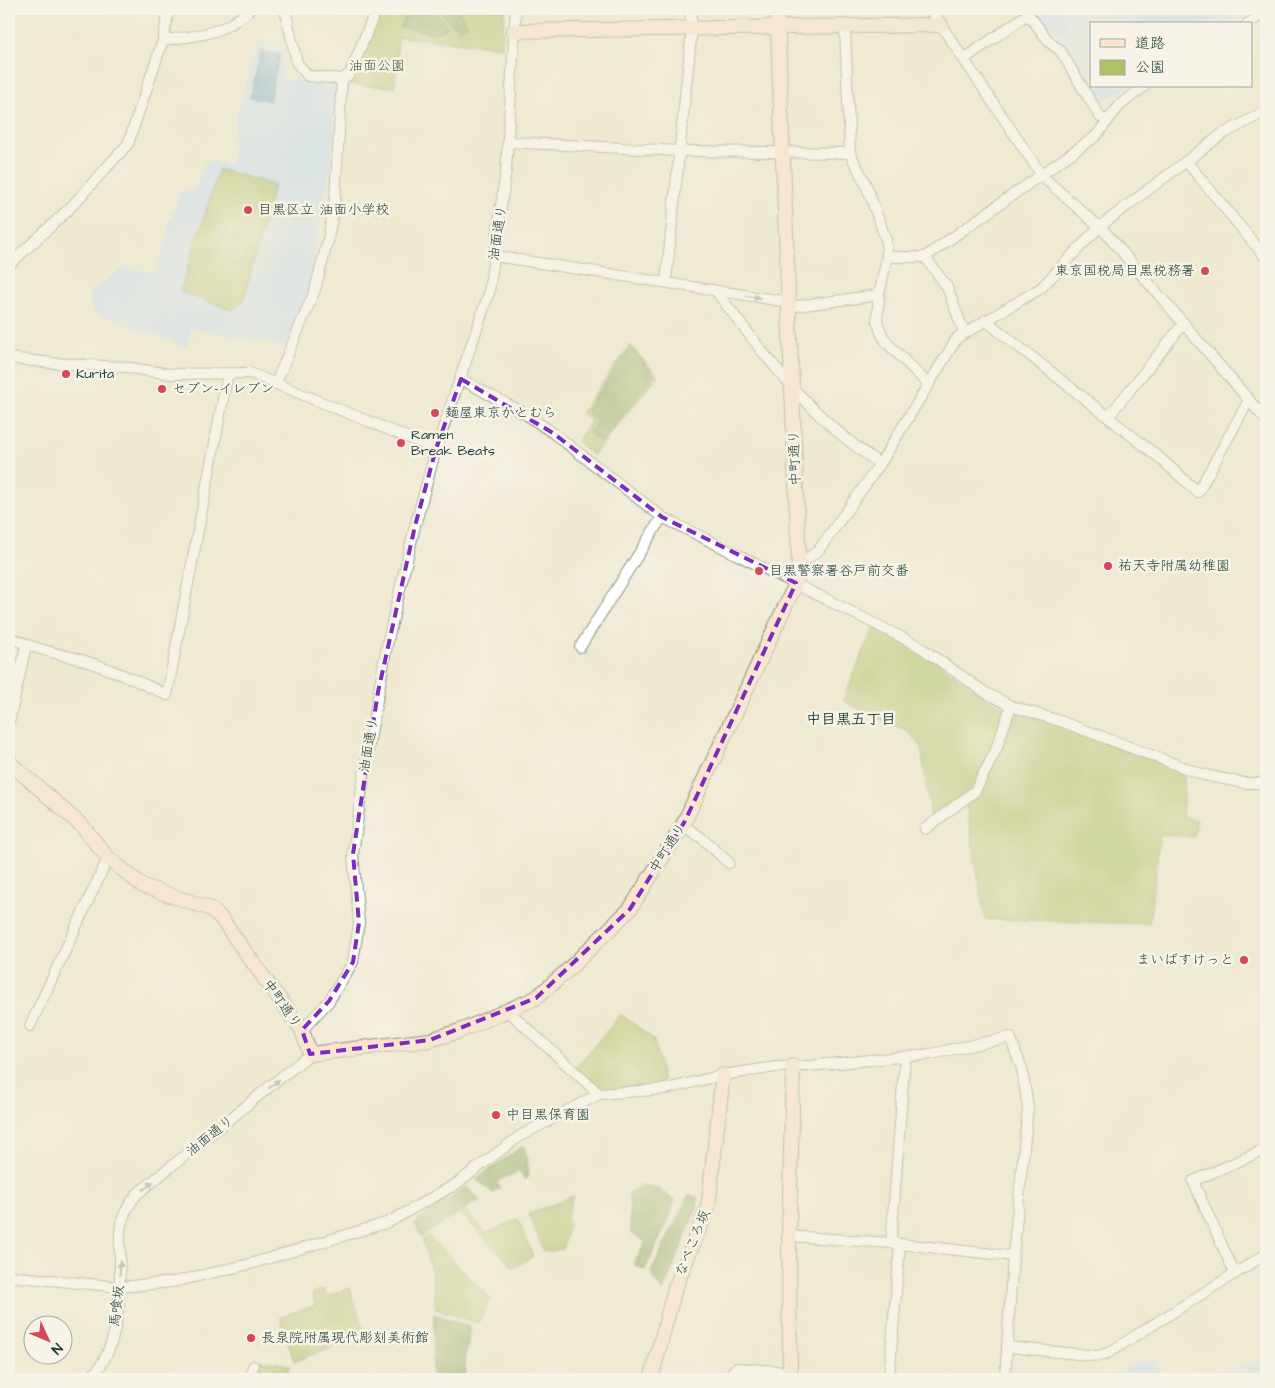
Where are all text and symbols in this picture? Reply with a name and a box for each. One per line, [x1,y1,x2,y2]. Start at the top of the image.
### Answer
legend [1090,22,1252,88]
text: 道路 [1135,33,1165,54]
park label: 油面公園 [349,56,405,76]
text: 公園 [1135,57,1165,78]
place label: 目黒区立 油面小学校 [258,200,390,220]
marker: 目黒区立 油面小学校 [242,204,254,216]
street label: 油面通り [484,204,512,262]
place label: 東京国税局目黒税務署 [1055,261,1195,281]
marker: 東京国税局目黒税務署 [1199,265,1211,277]
one-way arrow [745,293,761,301]
place label: Kurita [76,364,114,384]
marker: Kurita [60,368,72,380]
place label: セブン-イレブン [172,379,274,399]
marker: セブン-イレブン [156,383,168,395]
place label: 麺屋東京かとむら [445,403,557,423]
marker: 麺屋東京かとむら [429,407,441,419]
place label: Ramen Break Beats [411,425,495,461]
street label: 中町通り [784,430,806,486]
marker: Ramen Break Beats [395,437,407,449]
place label: 祐天寺附属幼稚園 [1118,556,1230,576]
marker: 祐天寺附属幼稚園 [1102,560,1114,572]
place label: 目黒警察署谷戸前交番 [769,561,909,581]
marker: 目黒警察署谷戸前交番 [753,565,765,577]
district label: 中目黒五丁目 [806,709,896,730]
street label: 油面通り [354,716,384,774]
street label: 中町通り [645,819,691,877]
place label: まいばすけっと [1136,950,1234,970]
marker: まいばすけっと [1238,954,1250,966]
street label: 中町通り [258,975,306,1033]
one-way arrow [268,1079,281,1090]
place label: 中目黒保育園 [506,1105,590,1125]
marker: 中目黒保育園 [490,1109,502,1121]
street label: 油面通り [182,1111,238,1161]
one-way arrow [141,1180,154,1191]
street label: なべころ坂 [671,1207,715,1279]
one-way arrow [116,1260,124,1276]
street label: 馬喰坂 [105,1284,129,1328]
north arrow [22,1316,72,1366]
place label: 長泉院附属現代彫刻美術館 [261,1328,429,1348]
marker: 長泉院附属現代彫刻美術館 [245,1332,257,1344]
text: N [46,1338,67,1359]

